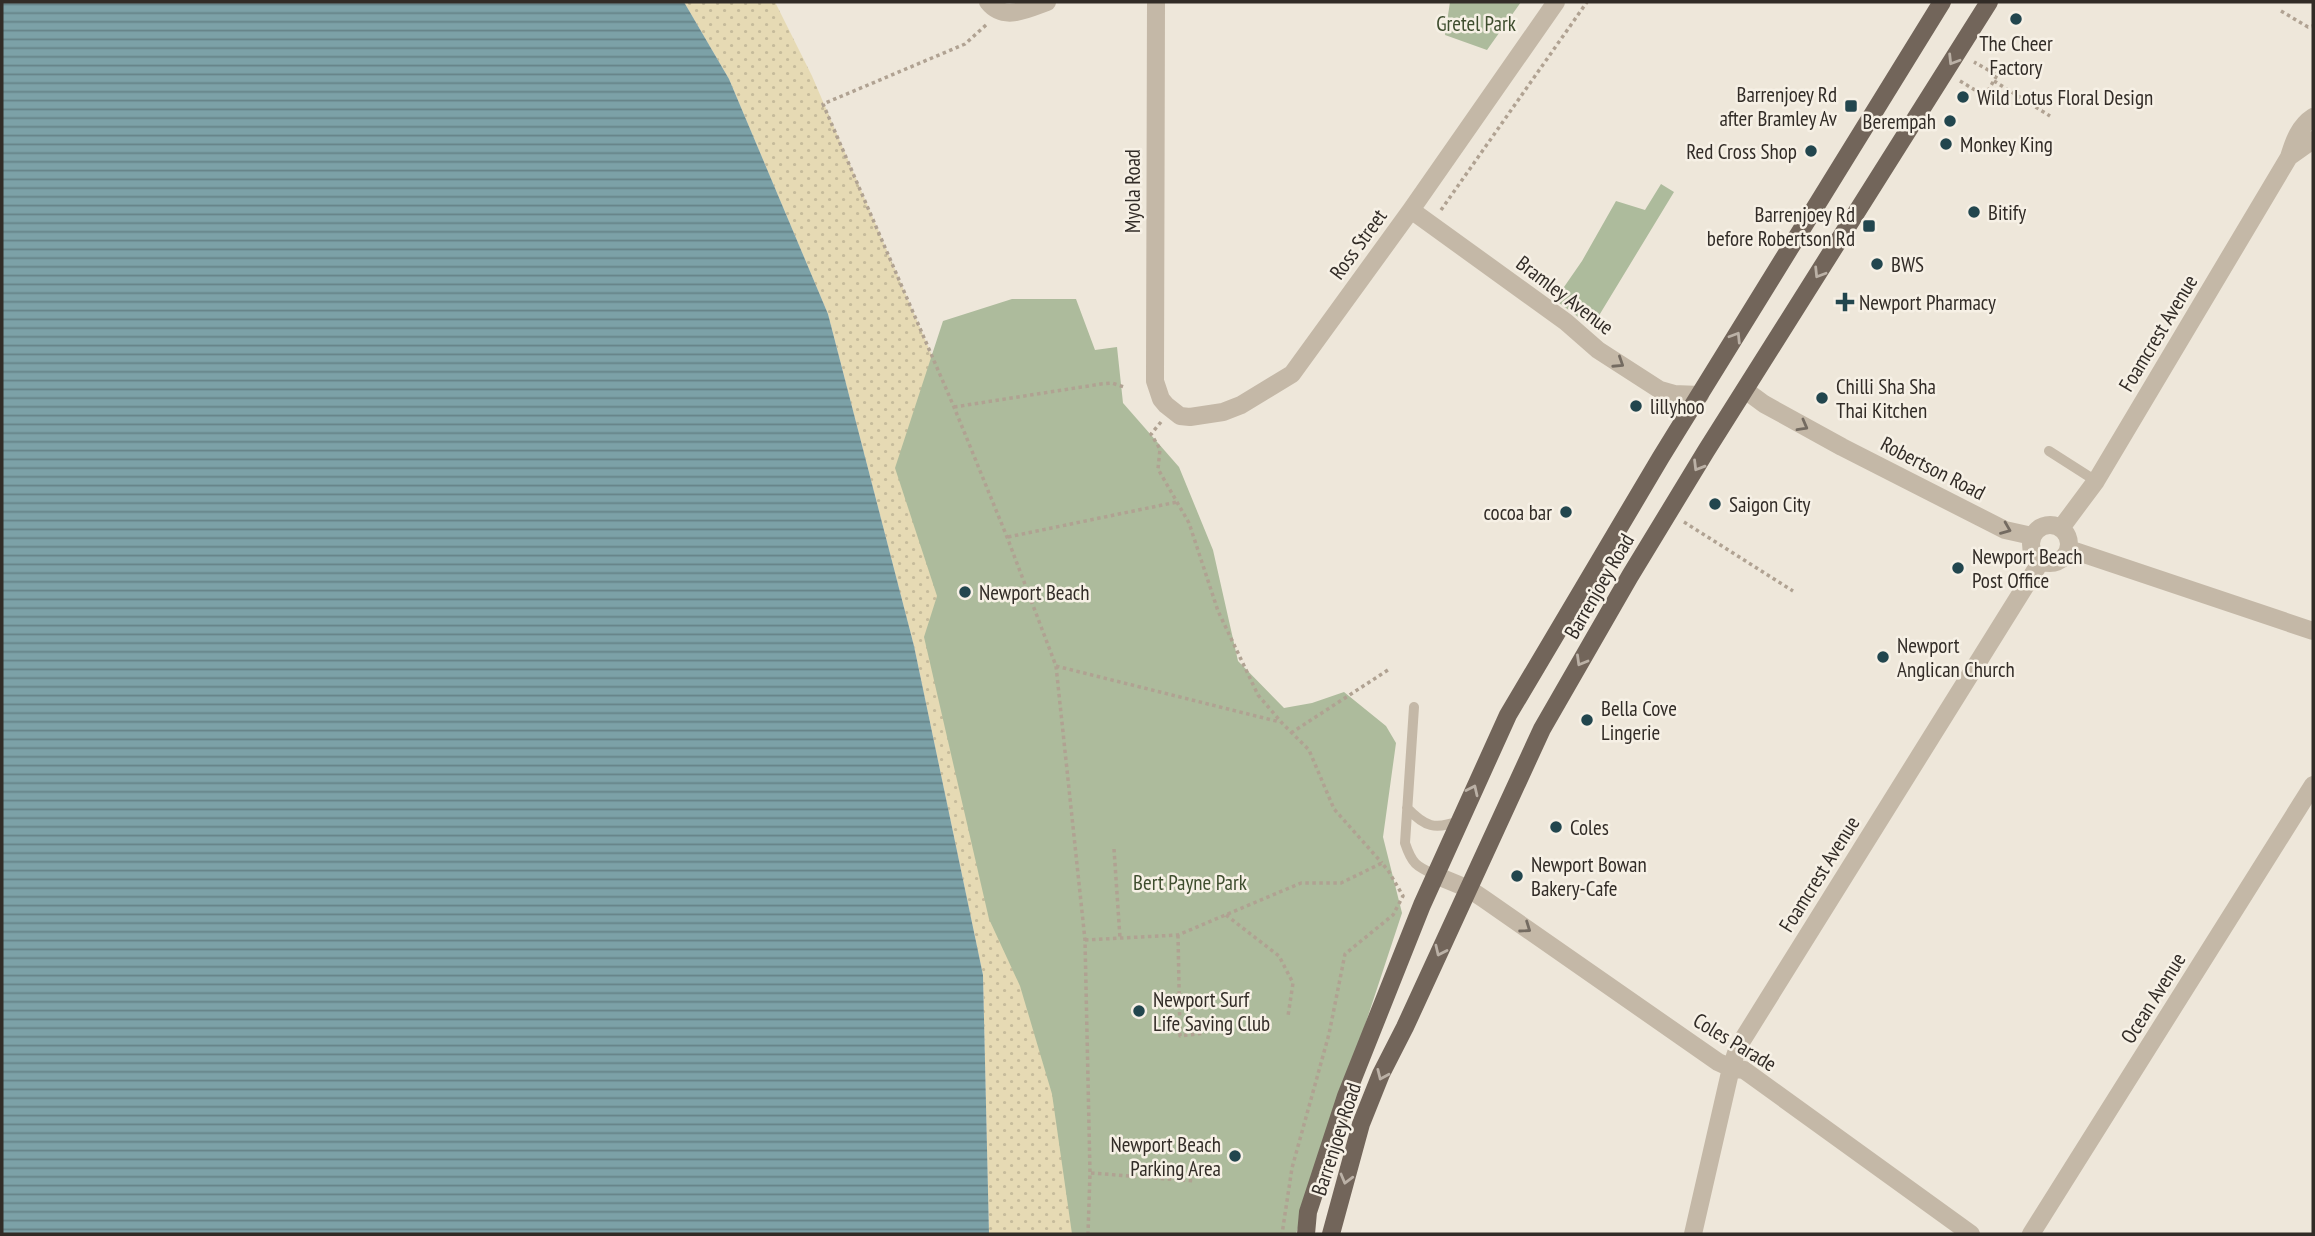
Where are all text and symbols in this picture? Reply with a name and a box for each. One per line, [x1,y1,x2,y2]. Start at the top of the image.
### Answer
park label: Gretel Park [1436,10,1516,37]
marker: The Cheer Factory [2008,11,2024,27]
place label: The Cheer Factory [1979,30,2053,81]
one-way arrow [1948,52,1961,65]
place label: Barrenjoey Rd after Bramley Av [1719,81,1838,132]
place label: Wild Lotus Floral Design [1977,84,2153,111]
marker: Wild Lotus Floral Design [1955,89,1971,105]
marker: Barrenjoey Rd after Bramley Av [1843,98,1859,114]
place label: Berempah [1863,108,1936,135]
marker: Berempah [1942,113,1958,129]
place label: Monkey King [1960,131,2053,158]
marker: Monkey King [1938,136,1954,152]
place label: Red Cross Shop [1686,138,1797,165]
marker: Red Cross Shop [1803,143,1819,159]
street label: Myola Road [1119,149,1146,233]
place label: Bitify [1988,199,2026,226]
place label: Barrenjoey Rd before Robertson Rd [1707,201,1855,252]
street label: Ross Street [1323,203,1393,284]
marker: Bitify [1966,204,1982,220]
marker: Barrenjoey Rd before Robertson Rd [1861,218,1877,234]
street label: Bramley Avenue [1511,250,1619,340]
place label: BWS [1891,251,1924,278]
marker: BWS [1869,256,1885,272]
one-way arrow [1814,266,1827,279]
street label: Foamcrest Avenue [2113,270,2203,396]
place label: Newport Pharmacy [1859,289,1996,316]
marker: Newport Pharmacy [1837,294,1853,310]
one-way arrow [1728,331,1741,344]
one-way arrow [1612,355,1625,368]
place label: Chilli Sha Sha Thai Kitchen [1836,373,1936,424]
marker: Chilli Sha Sha Thai Kitchen [1814,390,1830,406]
place label: lillyhoo [1650,393,1705,420]
marker: lillyhoo [1628,398,1644,414]
one-way arrow [1796,418,1809,431]
street label: Robertson Road [1876,430,1990,506]
one-way arrow [1693,458,1706,471]
place label: Saigon City [1729,491,1811,518]
marker: Saigon City [1707,496,1723,512]
place label: cocoa bar [1483,499,1552,526]
marker: cocoa bar [1558,504,1574,520]
one-way arrow [1999,521,2011,535]
street label: Barrenjoey Road [1558,529,1640,643]
place label: Newport Beach Post Office [1972,543,2083,594]
marker: Newport Beach Post Office [1950,560,1966,576]
place label: Newport Beach [979,579,1090,606]
marker: Newport Beach [957,584,973,600]
place label: Newport Anglican Church [1897,632,2015,683]
marker: Newport Anglican Church [1875,649,1891,665]
one-way arrow [1576,654,1589,667]
place label: Bella Cove Lingerie [1601,695,1677,746]
marker: Bella Cove Lingerie [1579,712,1595,728]
one-way arrow [1465,785,1479,797]
street label: Foamcrest Avenue [1773,811,1865,937]
place label: Coles [1570,814,1609,841]
marker: Coles [1548,819,1564,835]
place label: Newport Bowan Bakery-Cafe [1531,851,1647,902]
marker: Newport Bowan Bakery-Cafe [1509,868,1525,884]
park label: Bert Payne Park [1133,869,1247,896]
one-way arrow [1518,920,1531,933]
one-way arrow [1434,944,1448,956]
street label: Ocean Avenue [2115,948,2191,1048]
place label: Newport Surf Life Saving Club [1153,986,1270,1037]
marker: Newport Surf Life Saving Club [1131,1003,1147,1019]
street label: Coles Parade [1688,1007,1782,1077]
one-way arrow [1376,1068,1390,1080]
street label: Barrenjoey Road [1305,1079,1367,1199]
place label: Newport Beach Parking Area [1110,1131,1221,1182]
marker: Newport Beach Parking Area [1227,1148,1243,1164]
one-way arrow [1340,1173,1354,1185]

